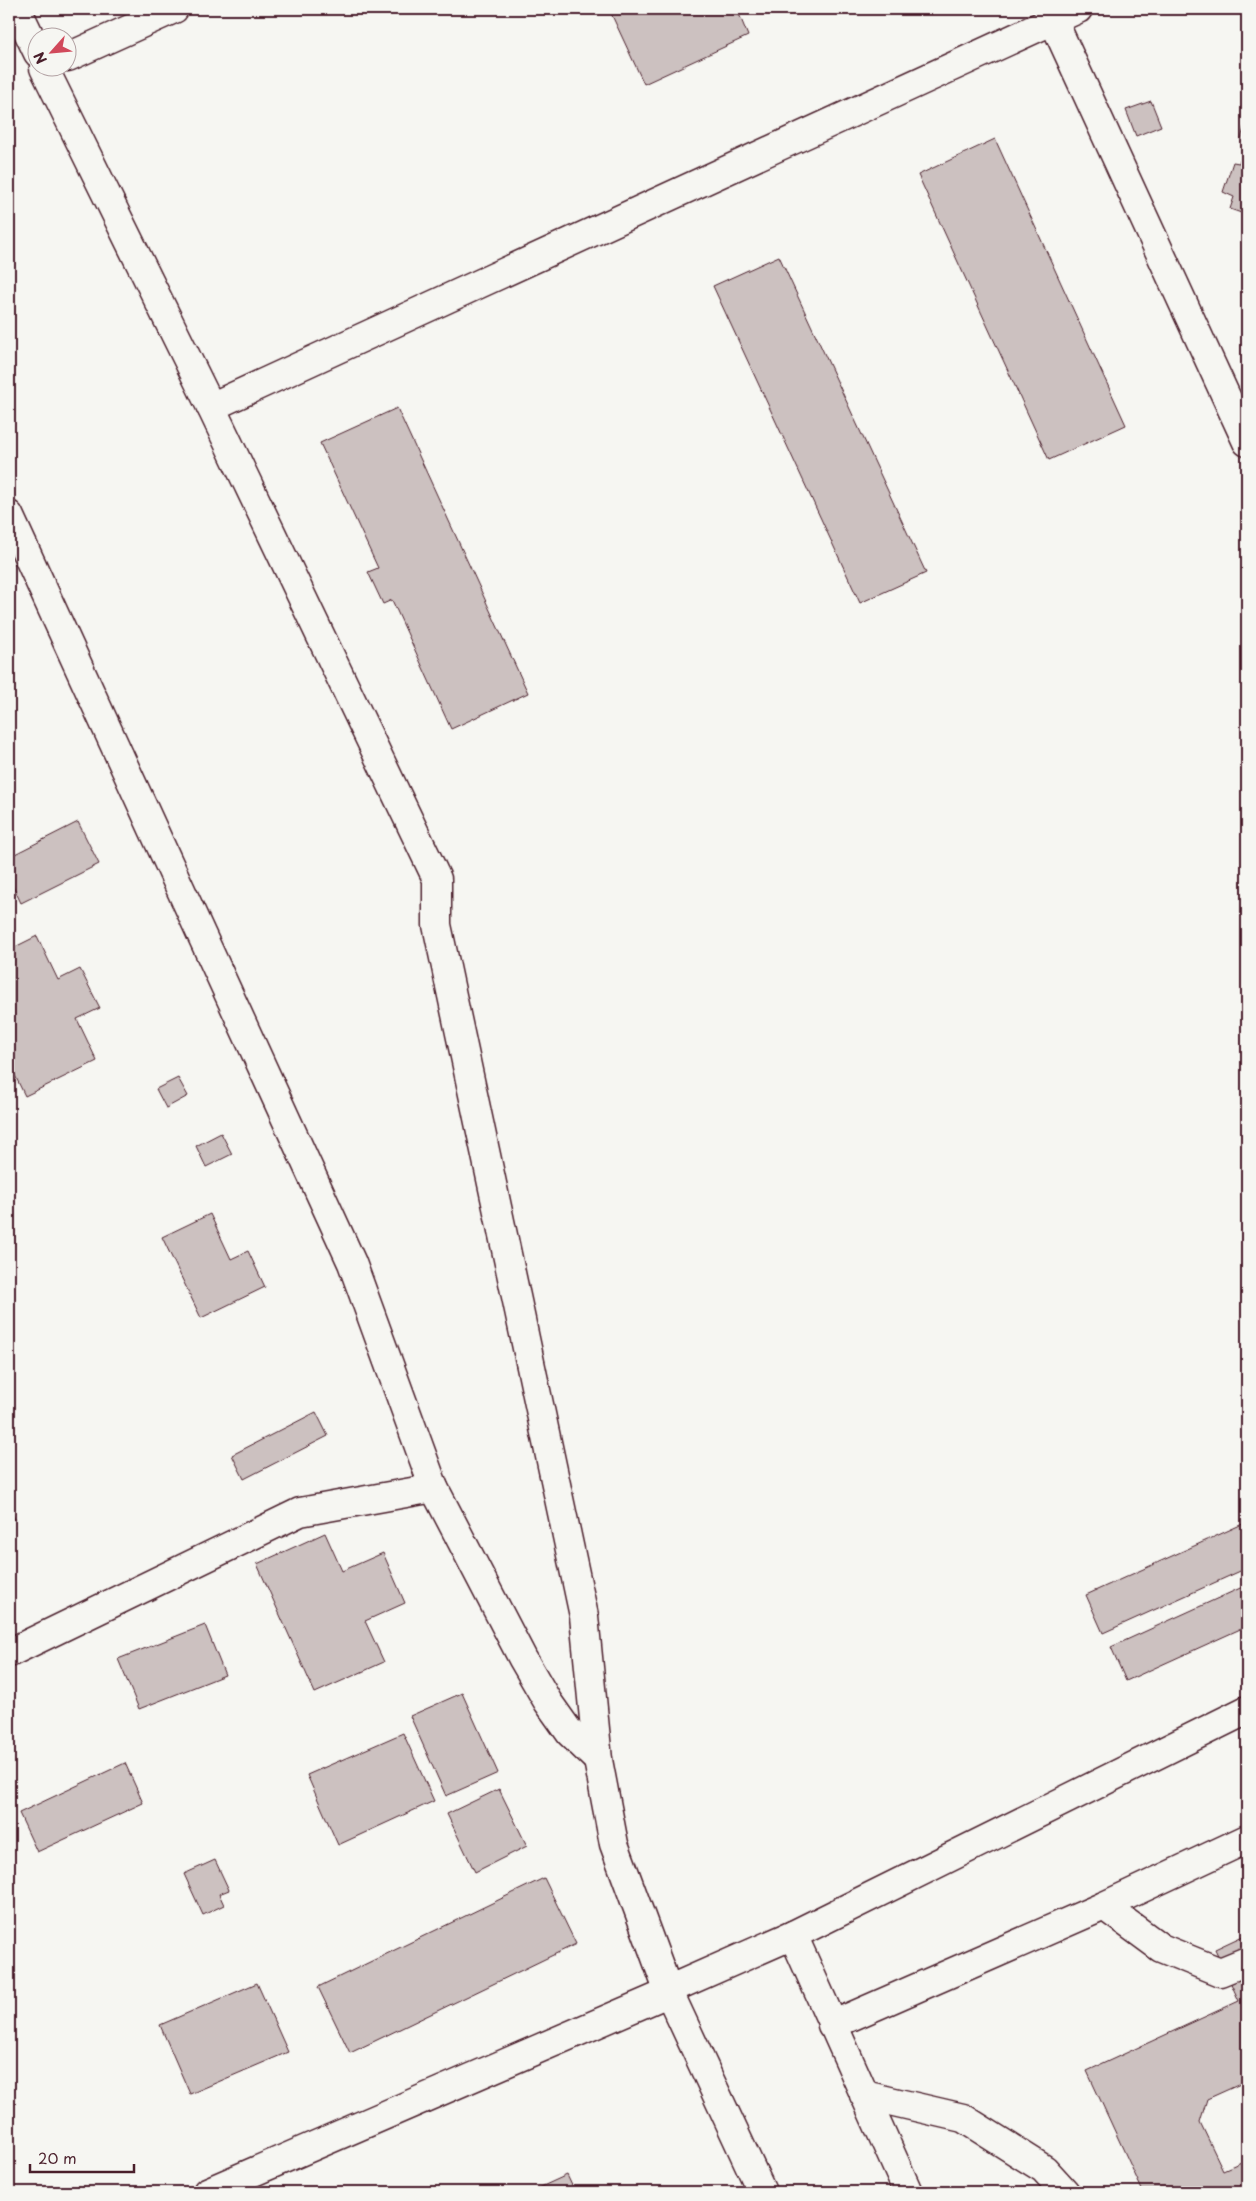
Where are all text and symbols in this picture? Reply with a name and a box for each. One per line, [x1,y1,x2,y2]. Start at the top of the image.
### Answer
north arrow [28,28,78,78]
text: N [28,48,52,68]
scale bar [30,2141,134,2173]
text: 20 m [38,2146,77,2169]

